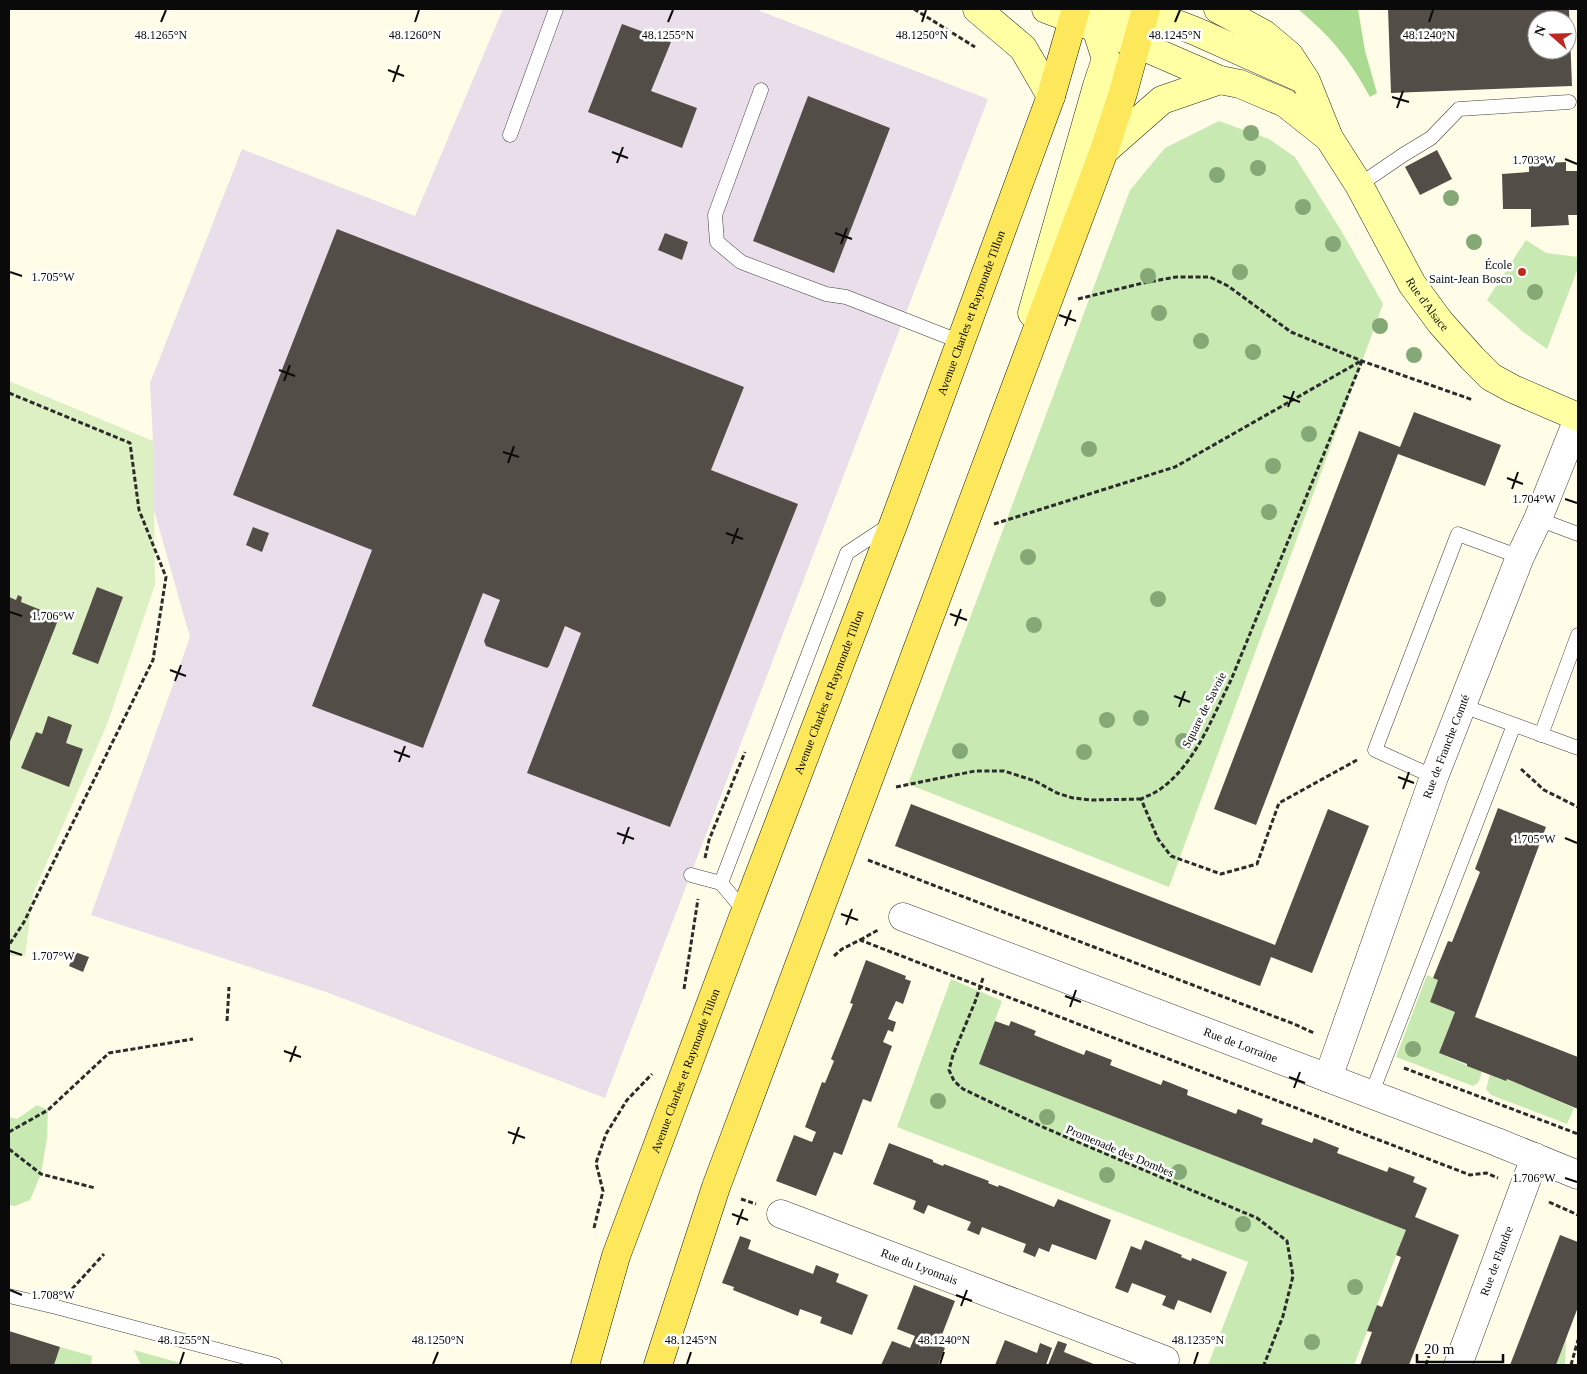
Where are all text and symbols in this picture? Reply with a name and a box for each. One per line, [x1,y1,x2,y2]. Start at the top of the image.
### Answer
north arrow [1527,10,1577,60]
text: N [1531,23,1549,38]
text: 48.1265°N [135,28,188,42]
text: 48.1260°N [389,28,442,42]
text: 48.1255°N [642,28,695,42]
text: 48.1250°N [896,28,949,42]
text: 48.1245°N [1149,28,1202,42]
text: 48.1240°N [1403,28,1456,42]
text: 1.703°W [1512,153,1556,167]
street label: Avenue Charles et Raymonde Tillon [934,229,1008,397]
place label: École Saint-Jean Bosco [1429,258,1512,286]
marker: École Saint-Jean Bosco [1516,266,1528,278]
text: 1.705°W [31,270,75,284]
street label: Rue d'Alsace [1403,275,1452,334]
text: 1.704°W [1512,492,1556,506]
street label: Avenue Charles et Raymonde Tillon [791,608,867,776]
text: 1.706°W [31,609,75,623]
street label: Square de Savoie [1179,670,1229,750]
street label: Rue de Franche Comté [1420,692,1473,800]
text: 1.705°W [1512,832,1556,846]
text: 1.707°W [31,949,75,963]
street label: Avenue Charles et Raymonde Tillon [648,987,723,1155]
street label: Rue de Lorraine [1202,1025,1280,1065]
street label: Promenade des Dombes [1064,1122,1176,1180]
text: 1.706°W [1512,1171,1556,1185]
street label: Rue de Flandre [1477,1224,1516,1298]
street label: Rue du Lyonnais [879,1246,960,1288]
text: 1.708°W [31,1288,75,1302]
scale bar [1417,1332,1503,1364]
text: 48.1255°N [158,1333,211,1347]
text: 48.1250°N [412,1333,465,1347]
text: 48.1245°N [665,1333,718,1347]
text: 48.1240°N [918,1333,971,1347]
text: 48.1235°N [1172,1333,1225,1347]
text: 20 m [1424,1341,1455,1357]

